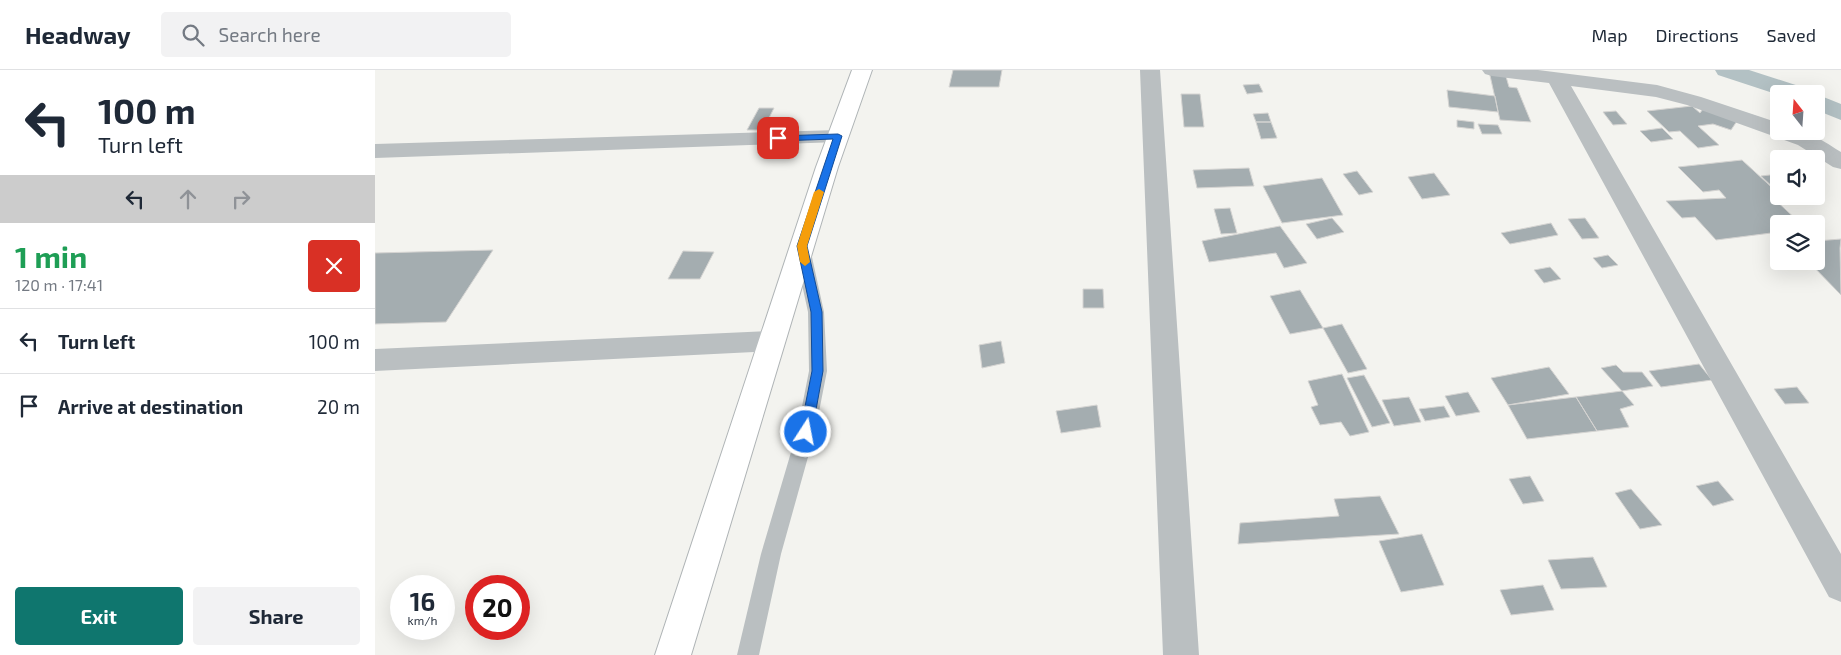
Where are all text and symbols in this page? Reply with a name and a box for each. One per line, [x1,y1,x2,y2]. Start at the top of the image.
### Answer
search box [161,12,511,57]
text: Headway [25,20,131,49]
icon: search [179,21,207,49]
text: Search here [219,23,321,46]
text: Map [1591,24,1628,46]
text: Directions [1656,24,1739,46]
text: Saved [1767,24,1816,46]
north arrow [1770,85,1825,140]
map controls [1770,85,1825,270]
text: 100 m [98,89,196,131]
icon: left [15,90,80,155]
pin [757,117,799,159]
icon: arrive [764,124,792,152]
text: Turn left [98,131,183,157]
button: sound [1770,150,1825,205]
icon: left [121,185,149,213]
icon: ahead [174,185,202,213]
icon: right [227,185,255,213]
button: layers [1770,215,1825,270]
text: 1 min [15,238,87,274]
button: close [308,240,360,292]
text: 120 m · 17:41 [15,275,103,294]
icon: left [15,327,43,355]
text: Turn left [58,330,135,353]
text: 100 m [309,330,360,353]
icon: arrive [15,392,43,420]
text: Arrive at destination [58,395,243,418]
text: 20 m [317,395,360,418]
position arrow [779,405,831,457]
speed limit sign: 20 [465,575,530,640]
text: 16 [410,586,435,616]
button: Exit [15,587,183,645]
button: Share [193,587,360,645]
text: km/h [408,613,437,627]

